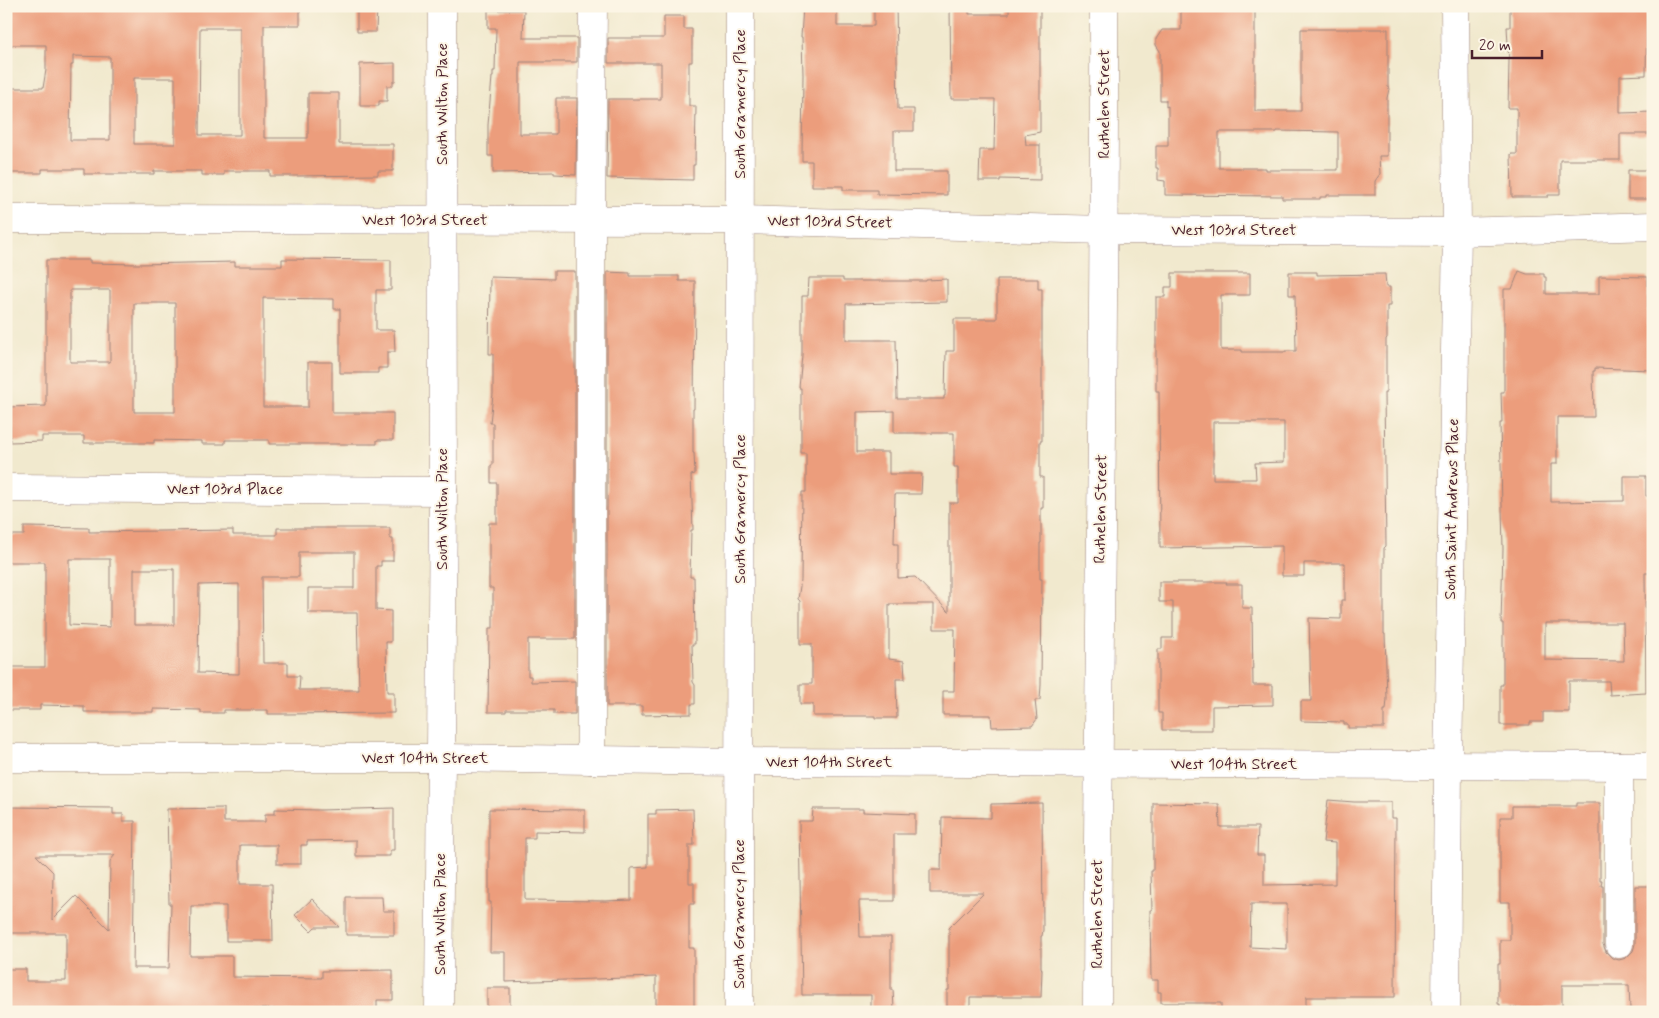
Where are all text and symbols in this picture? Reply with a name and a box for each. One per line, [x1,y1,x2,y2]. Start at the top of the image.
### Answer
scale bar [1472,28,1542,60]
street label: South Gramercy Place [730,29,751,179]
text: 20 m [1479,36,1511,56]
street label: South Wilton Place [432,43,453,165]
street label: Ruthelen Street [1094,49,1115,159]
street label: West 103rd Street [362,210,488,231]
street label: West 103rd Street [767,210,893,234]
street label: West 103rd Street [1171,220,1297,241]
street label: South Saint Andrews Place [1440,418,1464,600]
street label: South Gramercy Place [730,434,751,584]
street label: South Wilton Place [432,448,453,570]
street label: Ruthelen Street [1090,454,1112,564]
street label: West 103rd Place [167,479,283,500]
street label: West 104th Street [362,748,489,769]
street label: West 104th Street [766,752,893,773]
street label: West 104th Street [1171,754,1298,775]
street label: South Gramercy Place [729,839,750,989]
street label: South Wilton Place [430,853,451,975]
street label: Ruthelen Street [1087,859,1108,969]

